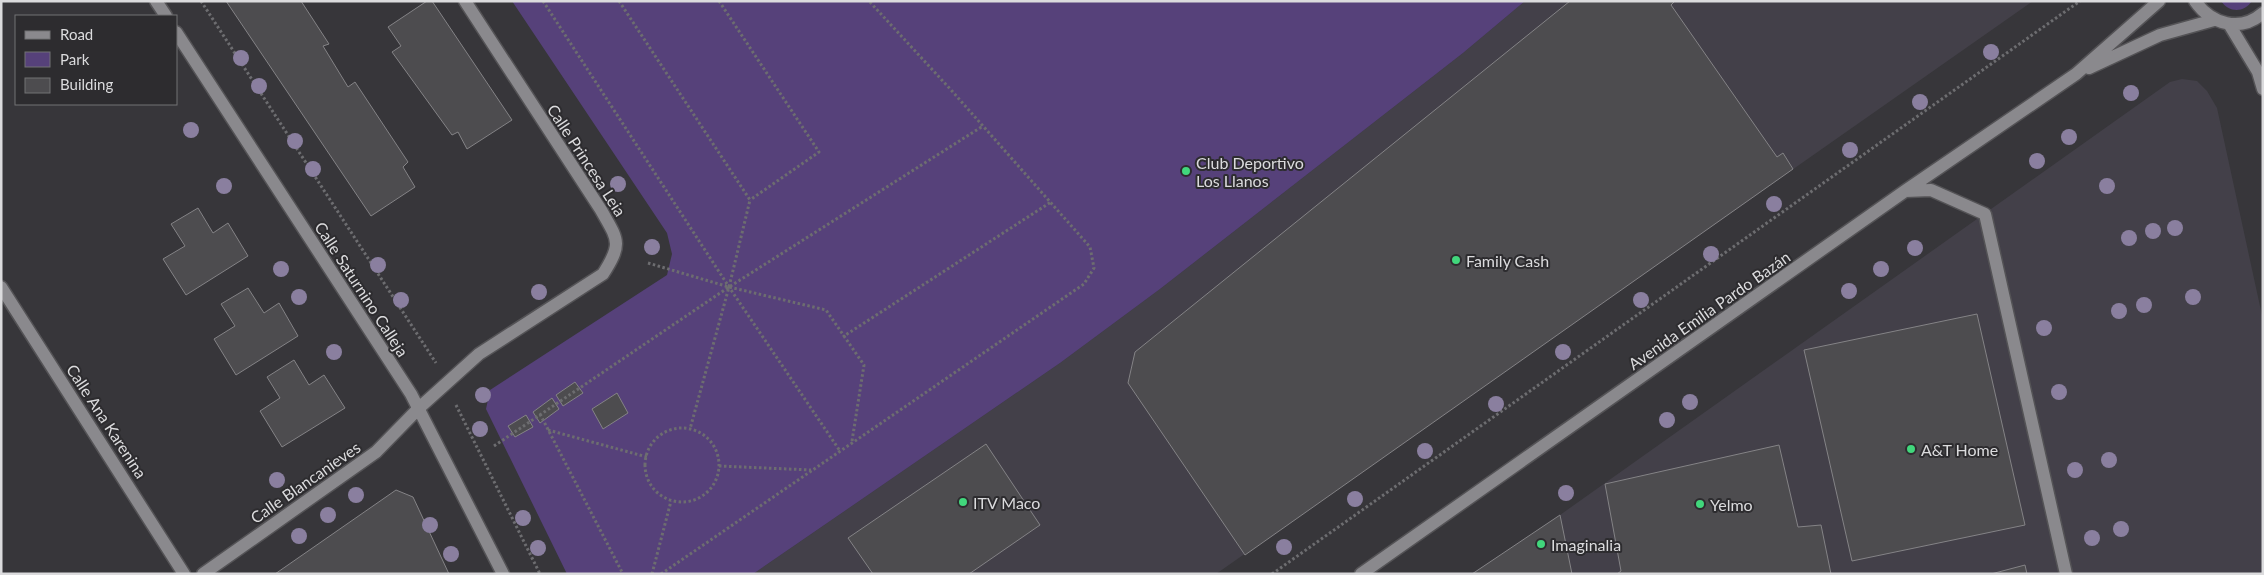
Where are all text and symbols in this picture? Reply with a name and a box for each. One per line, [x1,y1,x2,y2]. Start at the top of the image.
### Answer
legend [15,15,178,105]
text: Road [60,25,93,43]
text: Park [60,50,90,68]
text: Building [60,75,113,93]
street label: Calle Princesa Leia [544,100,630,220]
place label: Club Deportivo Los Llanos [1196,153,1304,190]
marker: Club Deportivo Los Llanos [1180,165,1192,177]
street label: Calle Saturnino Calleja [311,218,413,360]
street label: Avenida Emilia Pardo Bazán [1624,247,1794,373]
place label: Family Cash [1466,251,1549,270]
marker: Family Cash [1450,254,1462,266]
street label: Calle Ana Karenina [63,360,151,482]
street label: Calle Blancanieves [246,437,364,527]
place label: A&T Home [1921,440,1998,459]
marker: A&T Home [1905,443,1917,455]
place label: ITV Maco [973,493,1040,512]
place label: Yelmo [1710,495,1753,514]
marker: ITV Maco [957,496,969,508]
marker: Yelmo [1694,498,1706,510]
place label: Imaginalia [1551,535,1621,554]
marker: Imaginalia [1535,538,1547,550]

